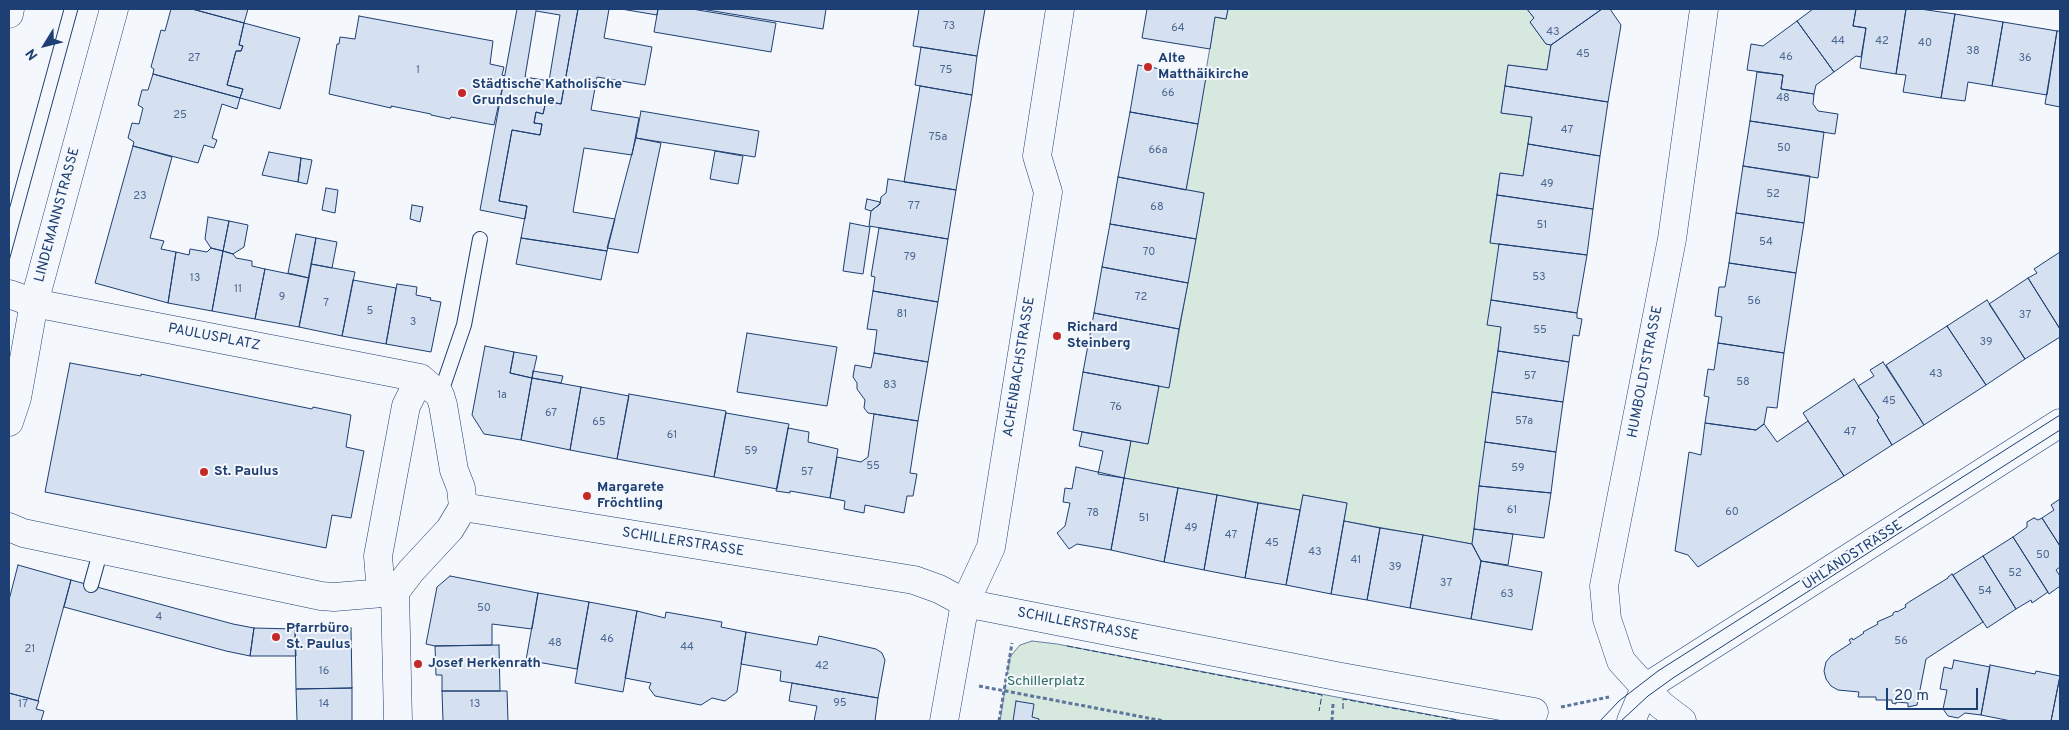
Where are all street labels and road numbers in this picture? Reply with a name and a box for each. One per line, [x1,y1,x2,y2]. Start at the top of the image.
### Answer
street label: LINDEMANNSTRASSE [32,146,84,284]
street label: ACHENBACHSTRASSE [1001,296,1039,438]
street label: HUMBOLDTSTRASSE [1625,304,1667,440]
street label: PAULUSPLATZ [166,321,262,355]
street label: UHLANDSTRASSE [1800,517,1906,595]
street label: SCHILLERSTRASSE [621,525,745,561]
street label: SCHILLERSTRASSE [1016,605,1140,645]

